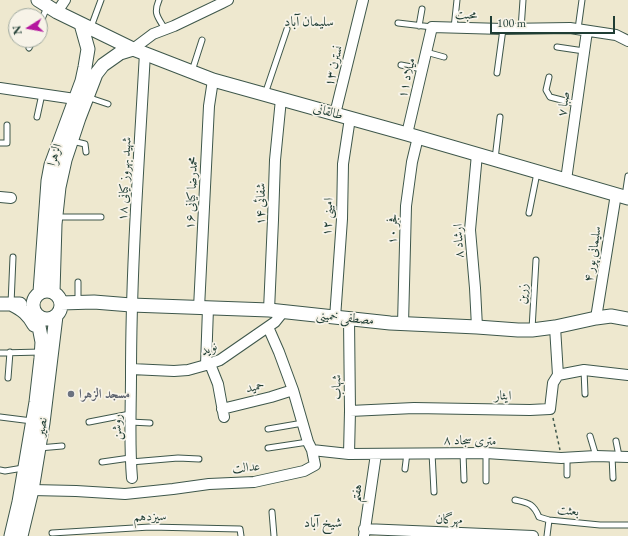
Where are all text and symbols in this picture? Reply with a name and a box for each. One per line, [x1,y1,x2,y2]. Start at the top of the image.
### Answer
street label: محبت [454,7,478,23]
north arrow [8,8,48,48]
scale bar [492,8,617,34]
district label: سلیمان آباد [284,14,334,30]
text: 100 m [497,15,526,31]
text: N [9,24,25,36]
street label: نسترن ۱۳ [321,44,347,88]
street label: میلاد ۱۱ [395,56,419,100]
street label: صبا ۷ [555,90,573,118]
street label: طالقانی [311,100,345,124]
street label: شهید بهروز کیانی ۱۸ [115,136,135,222]
street label: الزهرا [44,142,66,168]
street label: محمدرضا کیانی ۱۶ [182,156,202,230]
street label: شفائی ۱۴ [253,183,269,225]
street label: امینی ۱۲ [319,197,337,237]
street label: فجر ۱۰ [385,213,401,245]
street label: ارشاد ۸ [451,224,467,258]
street label: سلیمانی پور ۴ [581,225,605,283]
street label: زرین [515,283,531,305]
street label: مصطفی خمینی [315,307,375,329]
street label: نوید [198,338,220,360]
street label: شهاب [329,374,345,400]
street label: حمید [244,377,266,397]
place label: مسجد الزهرا [79,386,130,402]
street label: ایثار [494,388,512,404]
marker: مسجد الزهرا [66,389,76,399]
street label: روشن [109,414,125,440]
street label: نصیر [33,416,51,438]
street label: ۸ متری سجاد [443,433,497,449]
street label: عدالت [231,459,261,477]
street label: هفتم [348,483,366,503]
street label: بعثت [556,502,580,520]
street label: سیزدهم [133,509,167,525]
street label: مهرگان [435,512,463,528]
district label: شیخ آباد [304,515,342,531]

